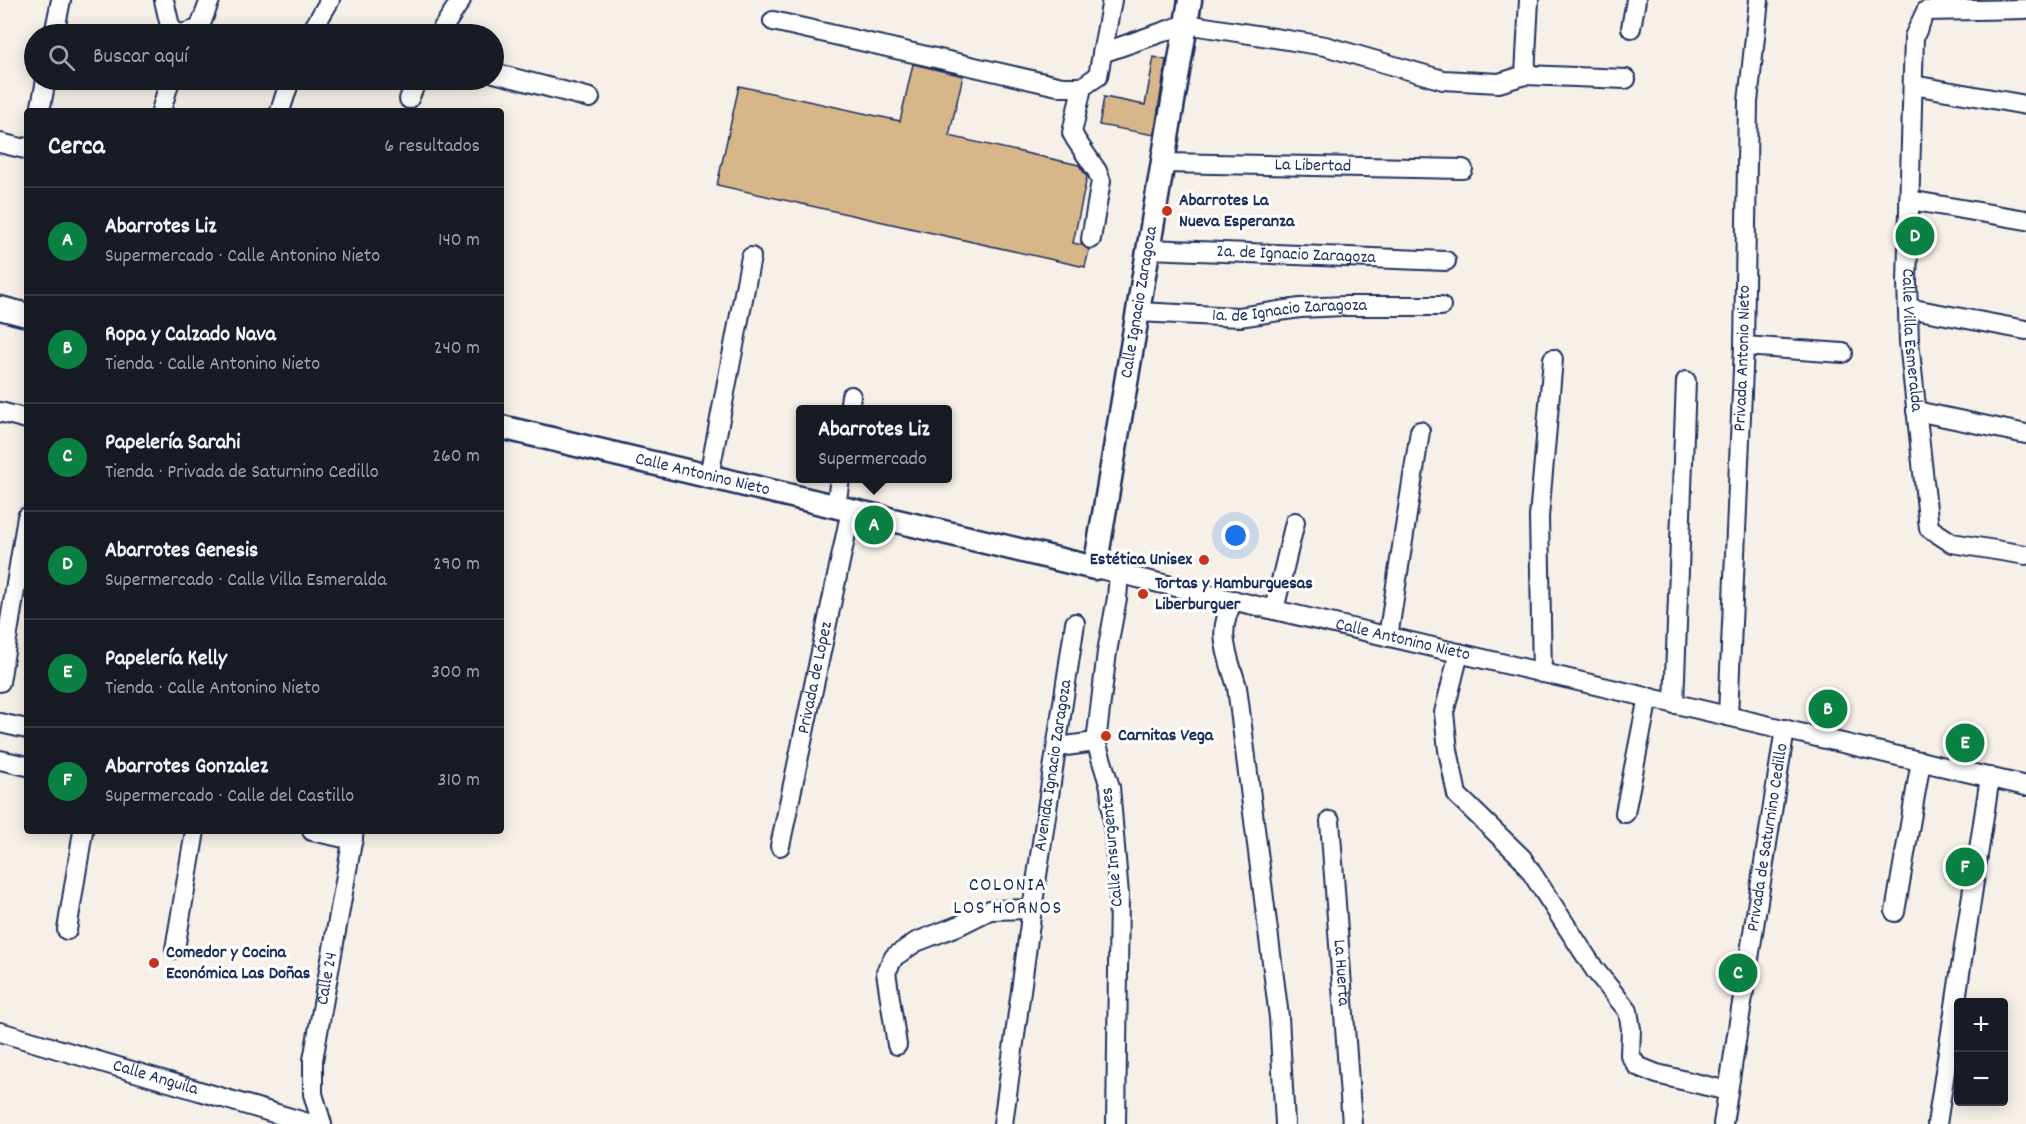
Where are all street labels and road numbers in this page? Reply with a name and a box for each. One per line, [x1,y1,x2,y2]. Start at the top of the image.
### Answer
street label: La Libertad [1274,153,1352,179]
street label: Calle Ignacio Zaragoza [1114,224,1165,380]
street label: 2a. de Ignacio Zaragoza [1216,239,1377,271]
street label: Calle Villa Esmeralda [1894,268,1929,413]
street label: Privada Antonio Nieto [1728,285,1757,432]
street label: 1a. de Ignacio Zaragoza [1211,294,1368,330]
street label: Calle Antonino Nieto [633,447,772,503]
street label: Calle Antonino Nieto [1333,612,1473,668]
street label: Privada de López [792,619,840,736]
street label: Avenida Ignacio Zaragoza [1028,677,1079,853]
street label: Privada de Saturnino Cedillo [1741,741,1795,934]
street label: Calle Insurgentes [1095,786,1131,908]
street label: La Huerta [1326,938,1356,1007]
street label: Calle 24 [311,950,345,1007]
street label: Calle Anguila [110,1054,202,1103]

